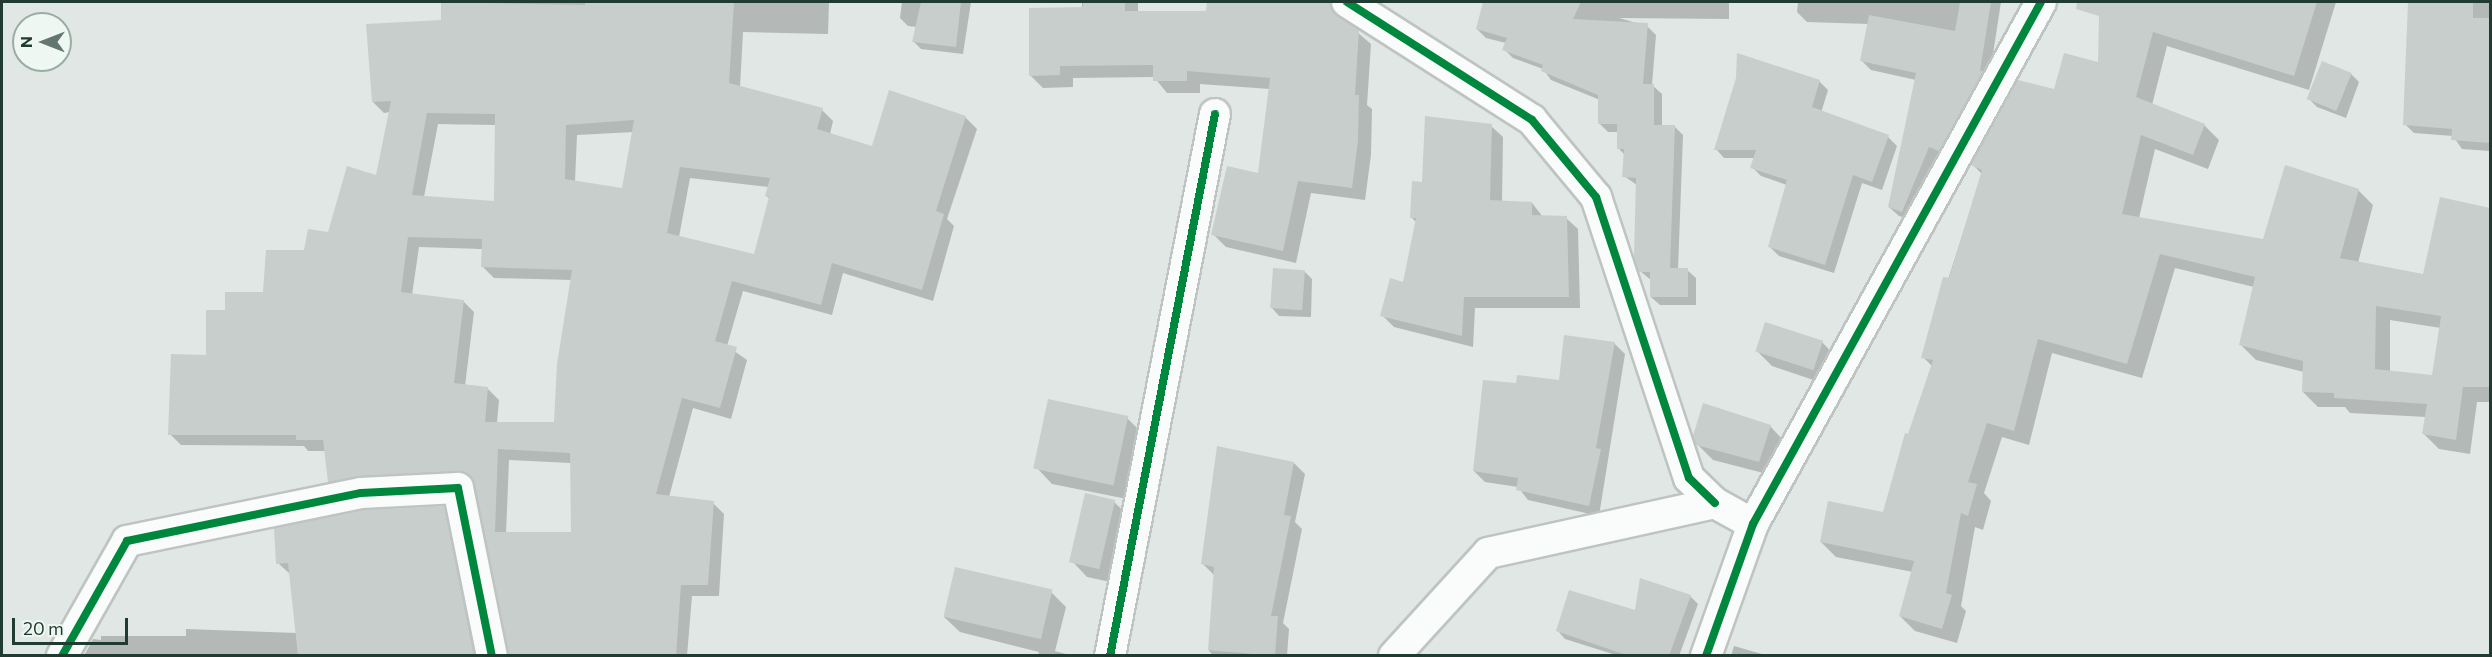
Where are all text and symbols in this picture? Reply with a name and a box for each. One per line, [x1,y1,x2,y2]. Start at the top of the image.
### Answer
north arrow [12,12,72,72]
text: N [16,36,35,48]
scale bar [15,606,130,644]
text: 20 m [23,617,64,639]

